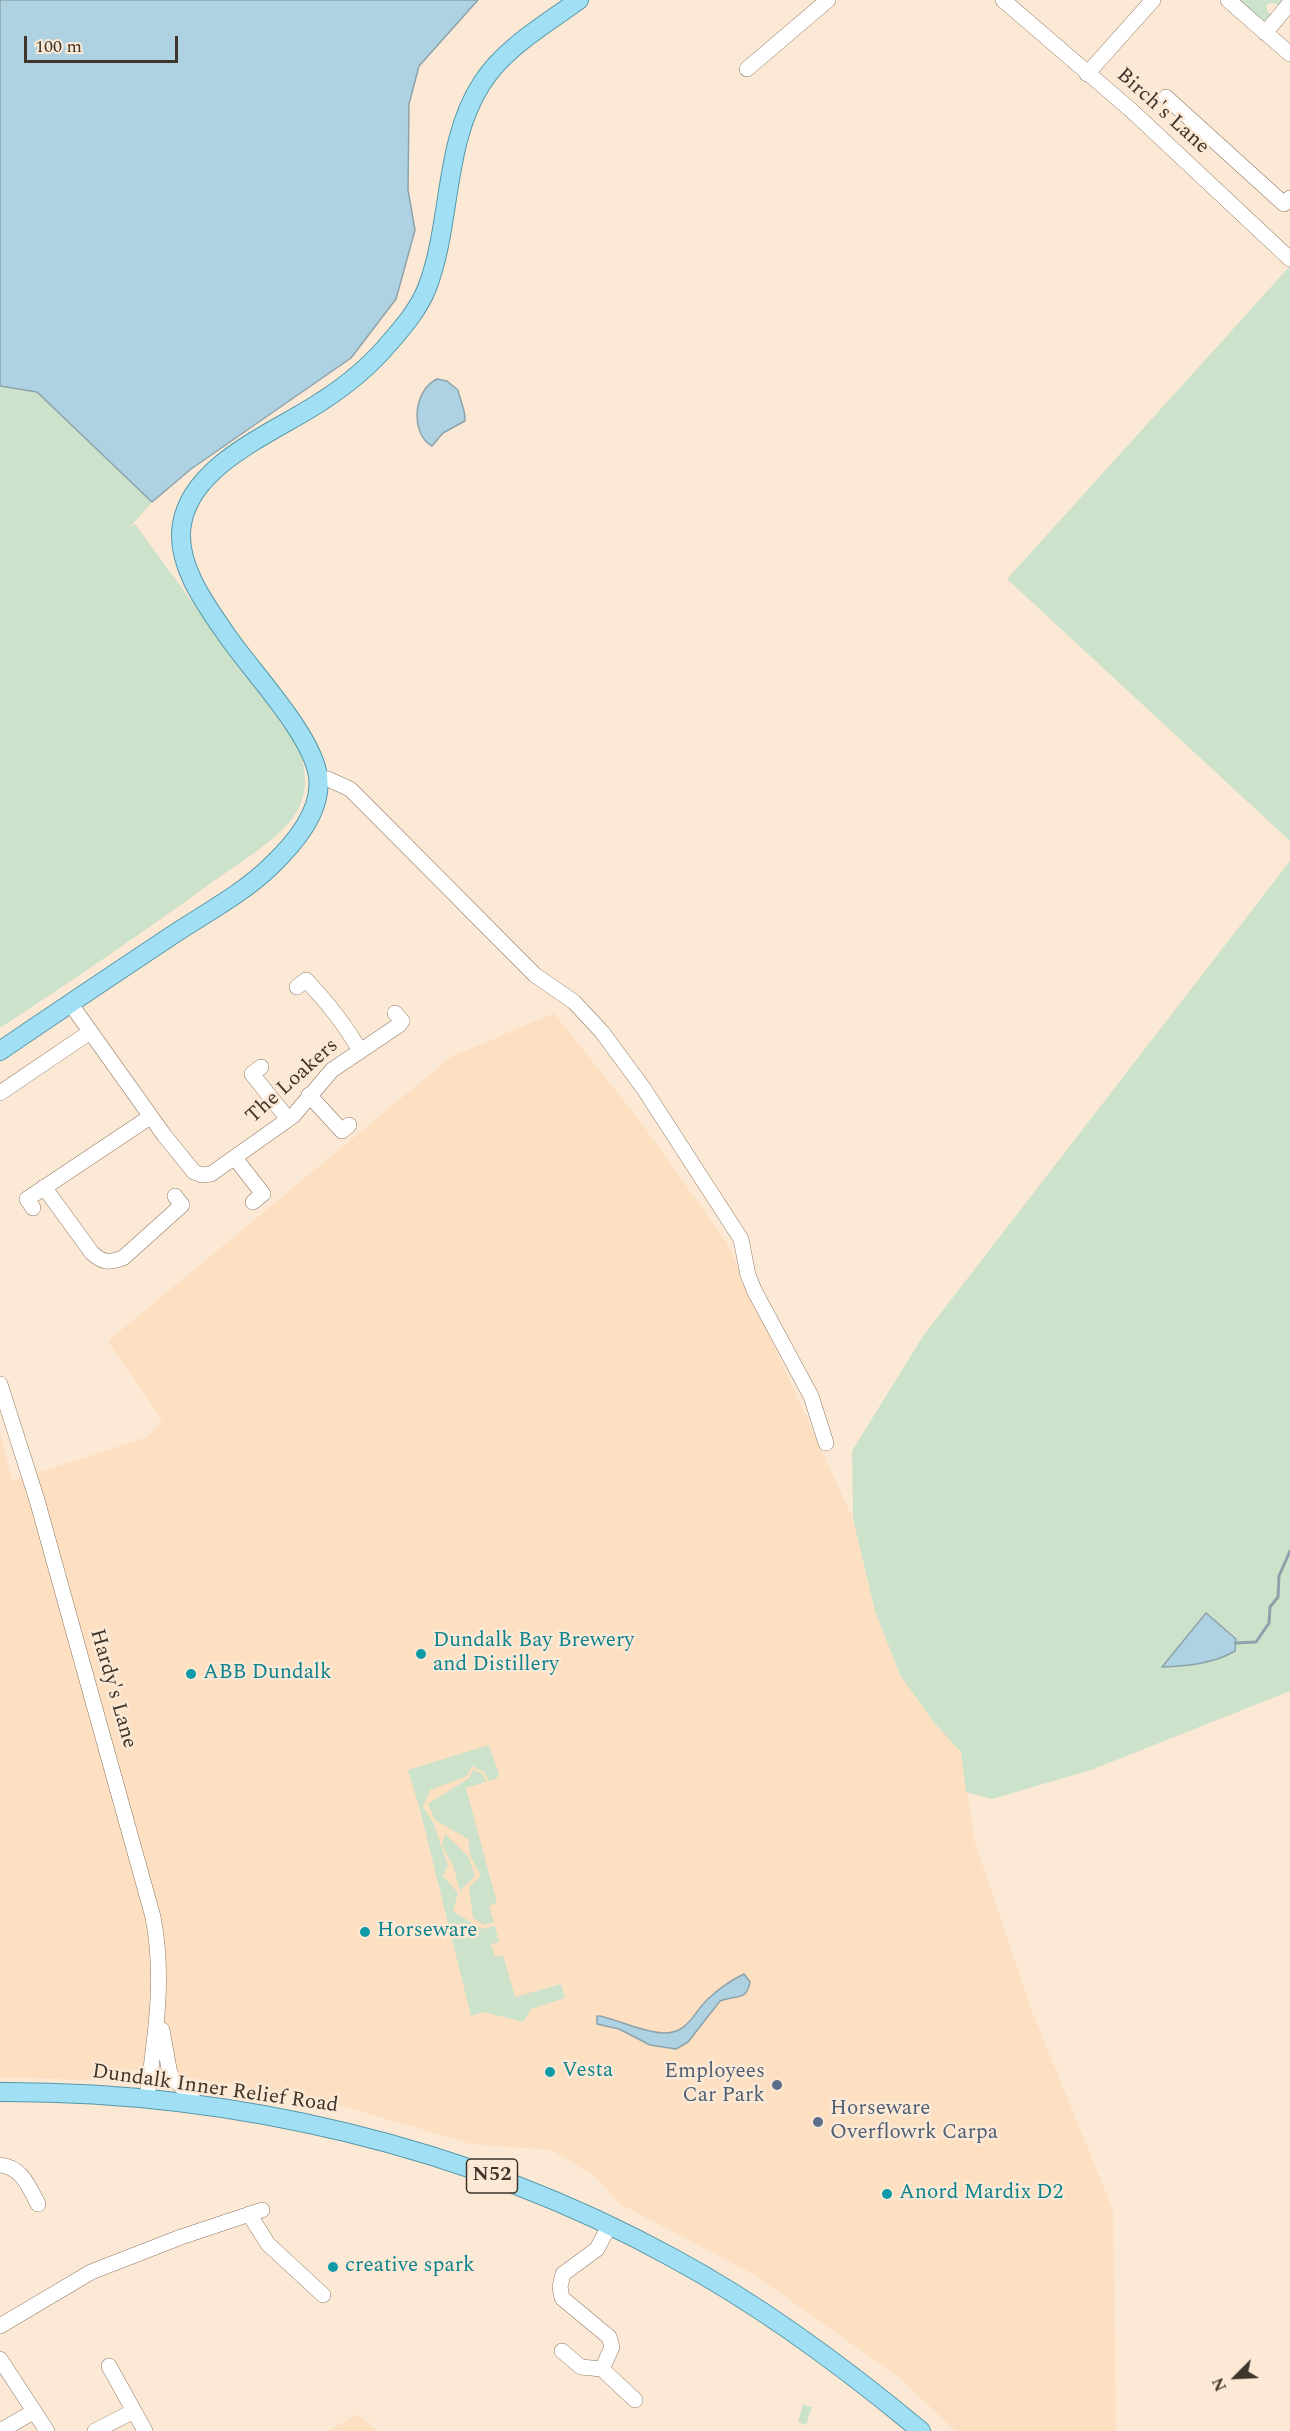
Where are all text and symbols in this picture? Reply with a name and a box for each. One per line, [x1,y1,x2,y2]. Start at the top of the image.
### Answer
scale bar [27,24,182,62]
text: 100 m [35,33,82,60]
street label: Birch's Lane [1110,64,1214,160]
street label: The Loakers [242,1034,344,1130]
street label: Hardy's Lane [83,1626,141,1752]
place label: Dundalk Bay Brewery and Distillery [433,1629,634,1679]
marker: Dundalk Bay Brewery and Distillery [414,1647,428,1661]
place label: ABB Dundalk [203,1661,332,1687]
marker: ABB Dundalk [184,1667,198,1681]
place label: Horseware [377,1919,478,1945]
marker: Horseware [358,1925,372,1939]
place label: Vesta [562,2059,613,2085]
street label: Dundalk Inner Relief Road [90,2060,340,2120]
place label: Employees Car Park [664,2060,765,2110]
marker: Vesta [543,2065,557,2079]
marker: Employees Car Park [770,2078,784,2092]
place label: Horseware Overflowrk Carpa [830,2097,998,2147]
marker: Horseware Overflowrk Carpa [811,2115,825,2129]
road number: N52 [466,2159,518,2193]
place label: Anord Mardix D2 [899,2181,1063,2207]
marker: Anord Mardix D2 [880,2187,894,2201]
place label: creative spark [345,2254,475,2280]
marker: creative spark [326,2260,340,2274]
north arrow [1206,2347,1266,2407]
text: N [1206,2373,1233,2395]

